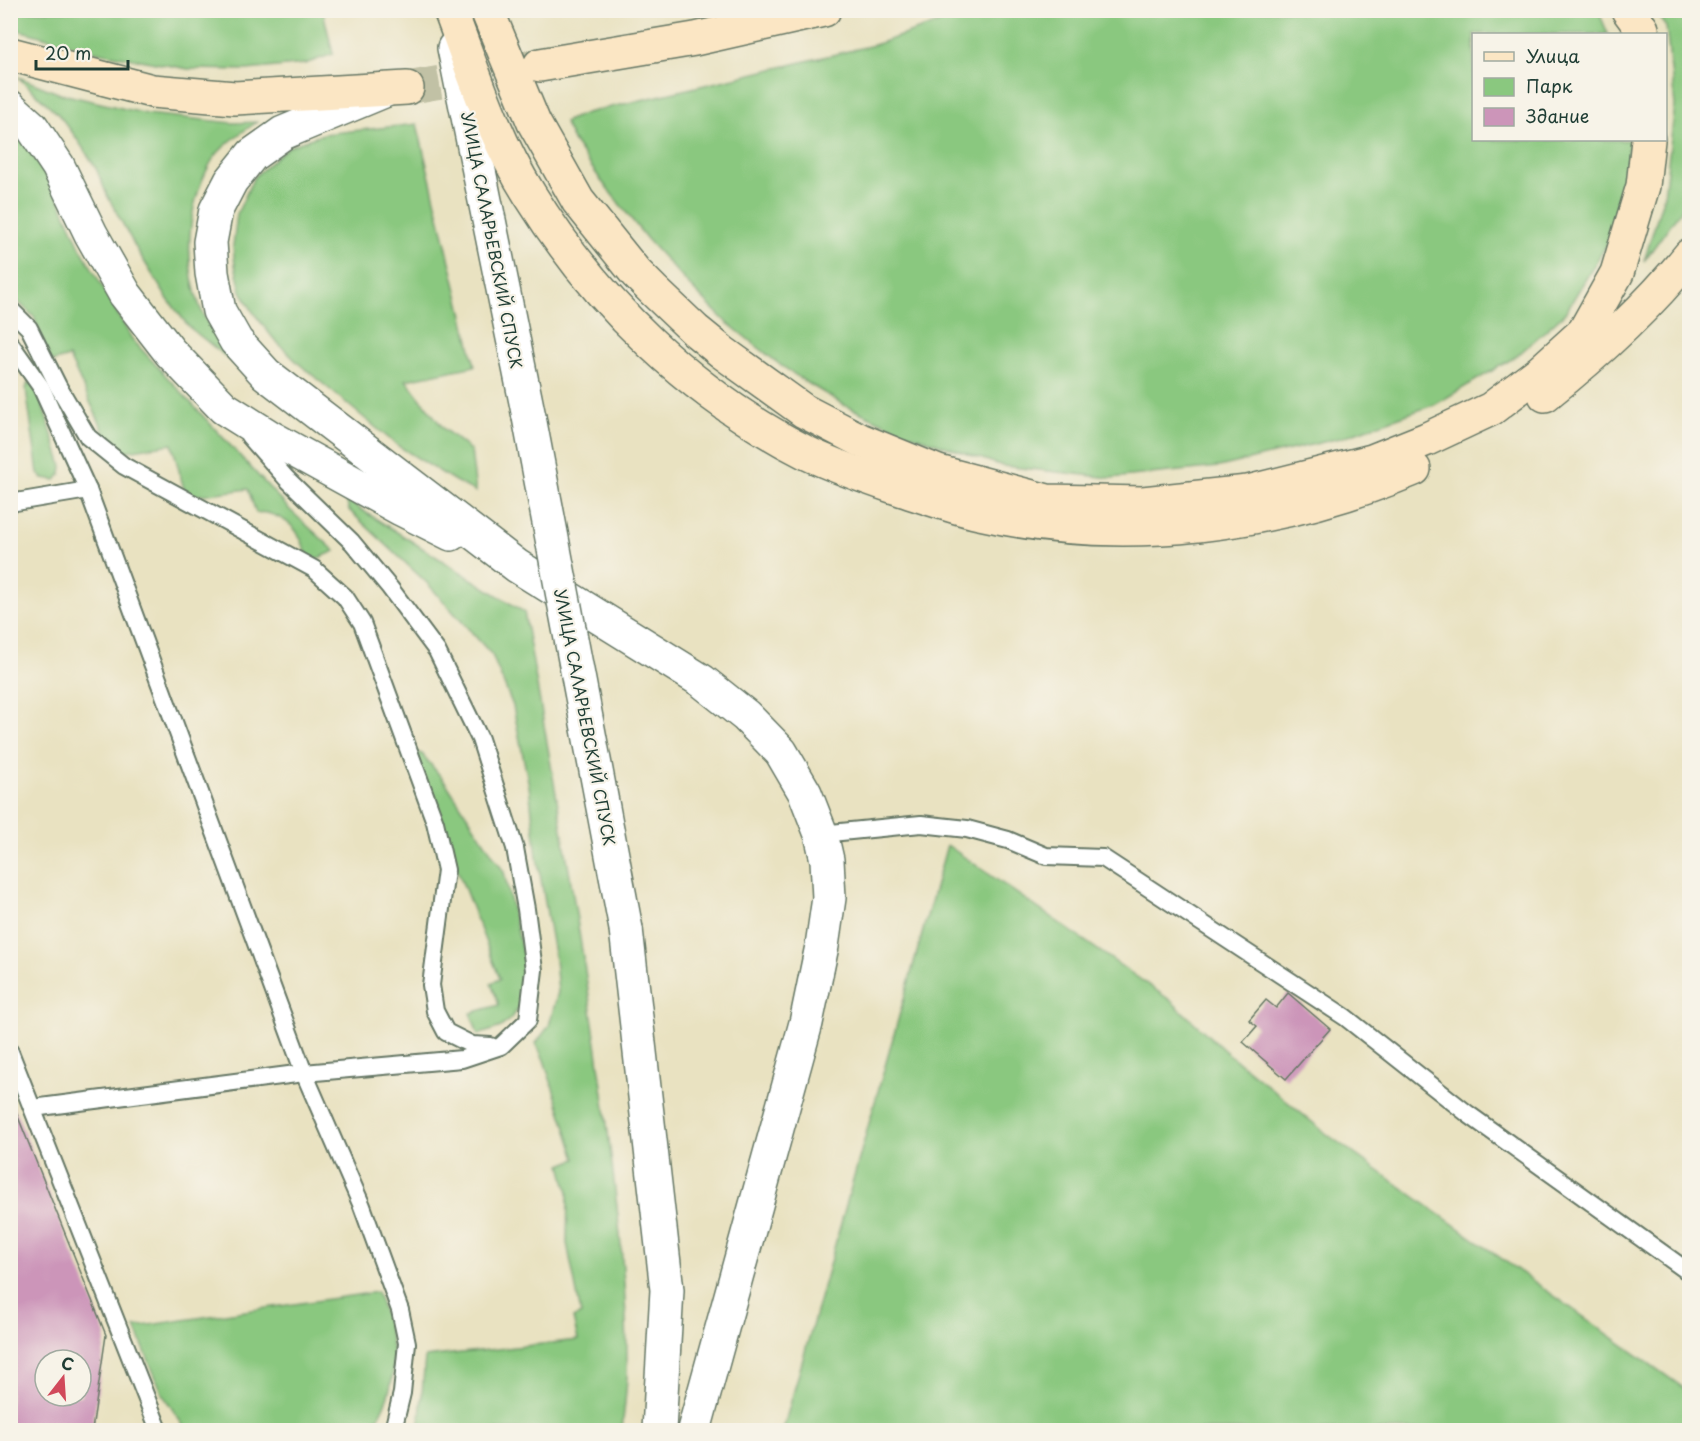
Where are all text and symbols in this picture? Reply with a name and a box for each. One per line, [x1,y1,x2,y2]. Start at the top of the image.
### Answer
scale bar [36,33,128,71]
legend [1472,33,1667,141]
text: 20 m [45,39,91,66]
text: Улица [1526,42,1580,69]
text: Парк [1526,72,1573,99]
text: Здание [1526,102,1589,129]
street label: УЛИЦА САЛАРЬЕВСКИЙ СПУСК [456,110,530,370]
street label: УЛИЦА САЛАРЬЕВСКИЙ СПУСК [549,587,623,847]
north arrow [33,1348,93,1408]
text: С [58,1349,77,1376]

